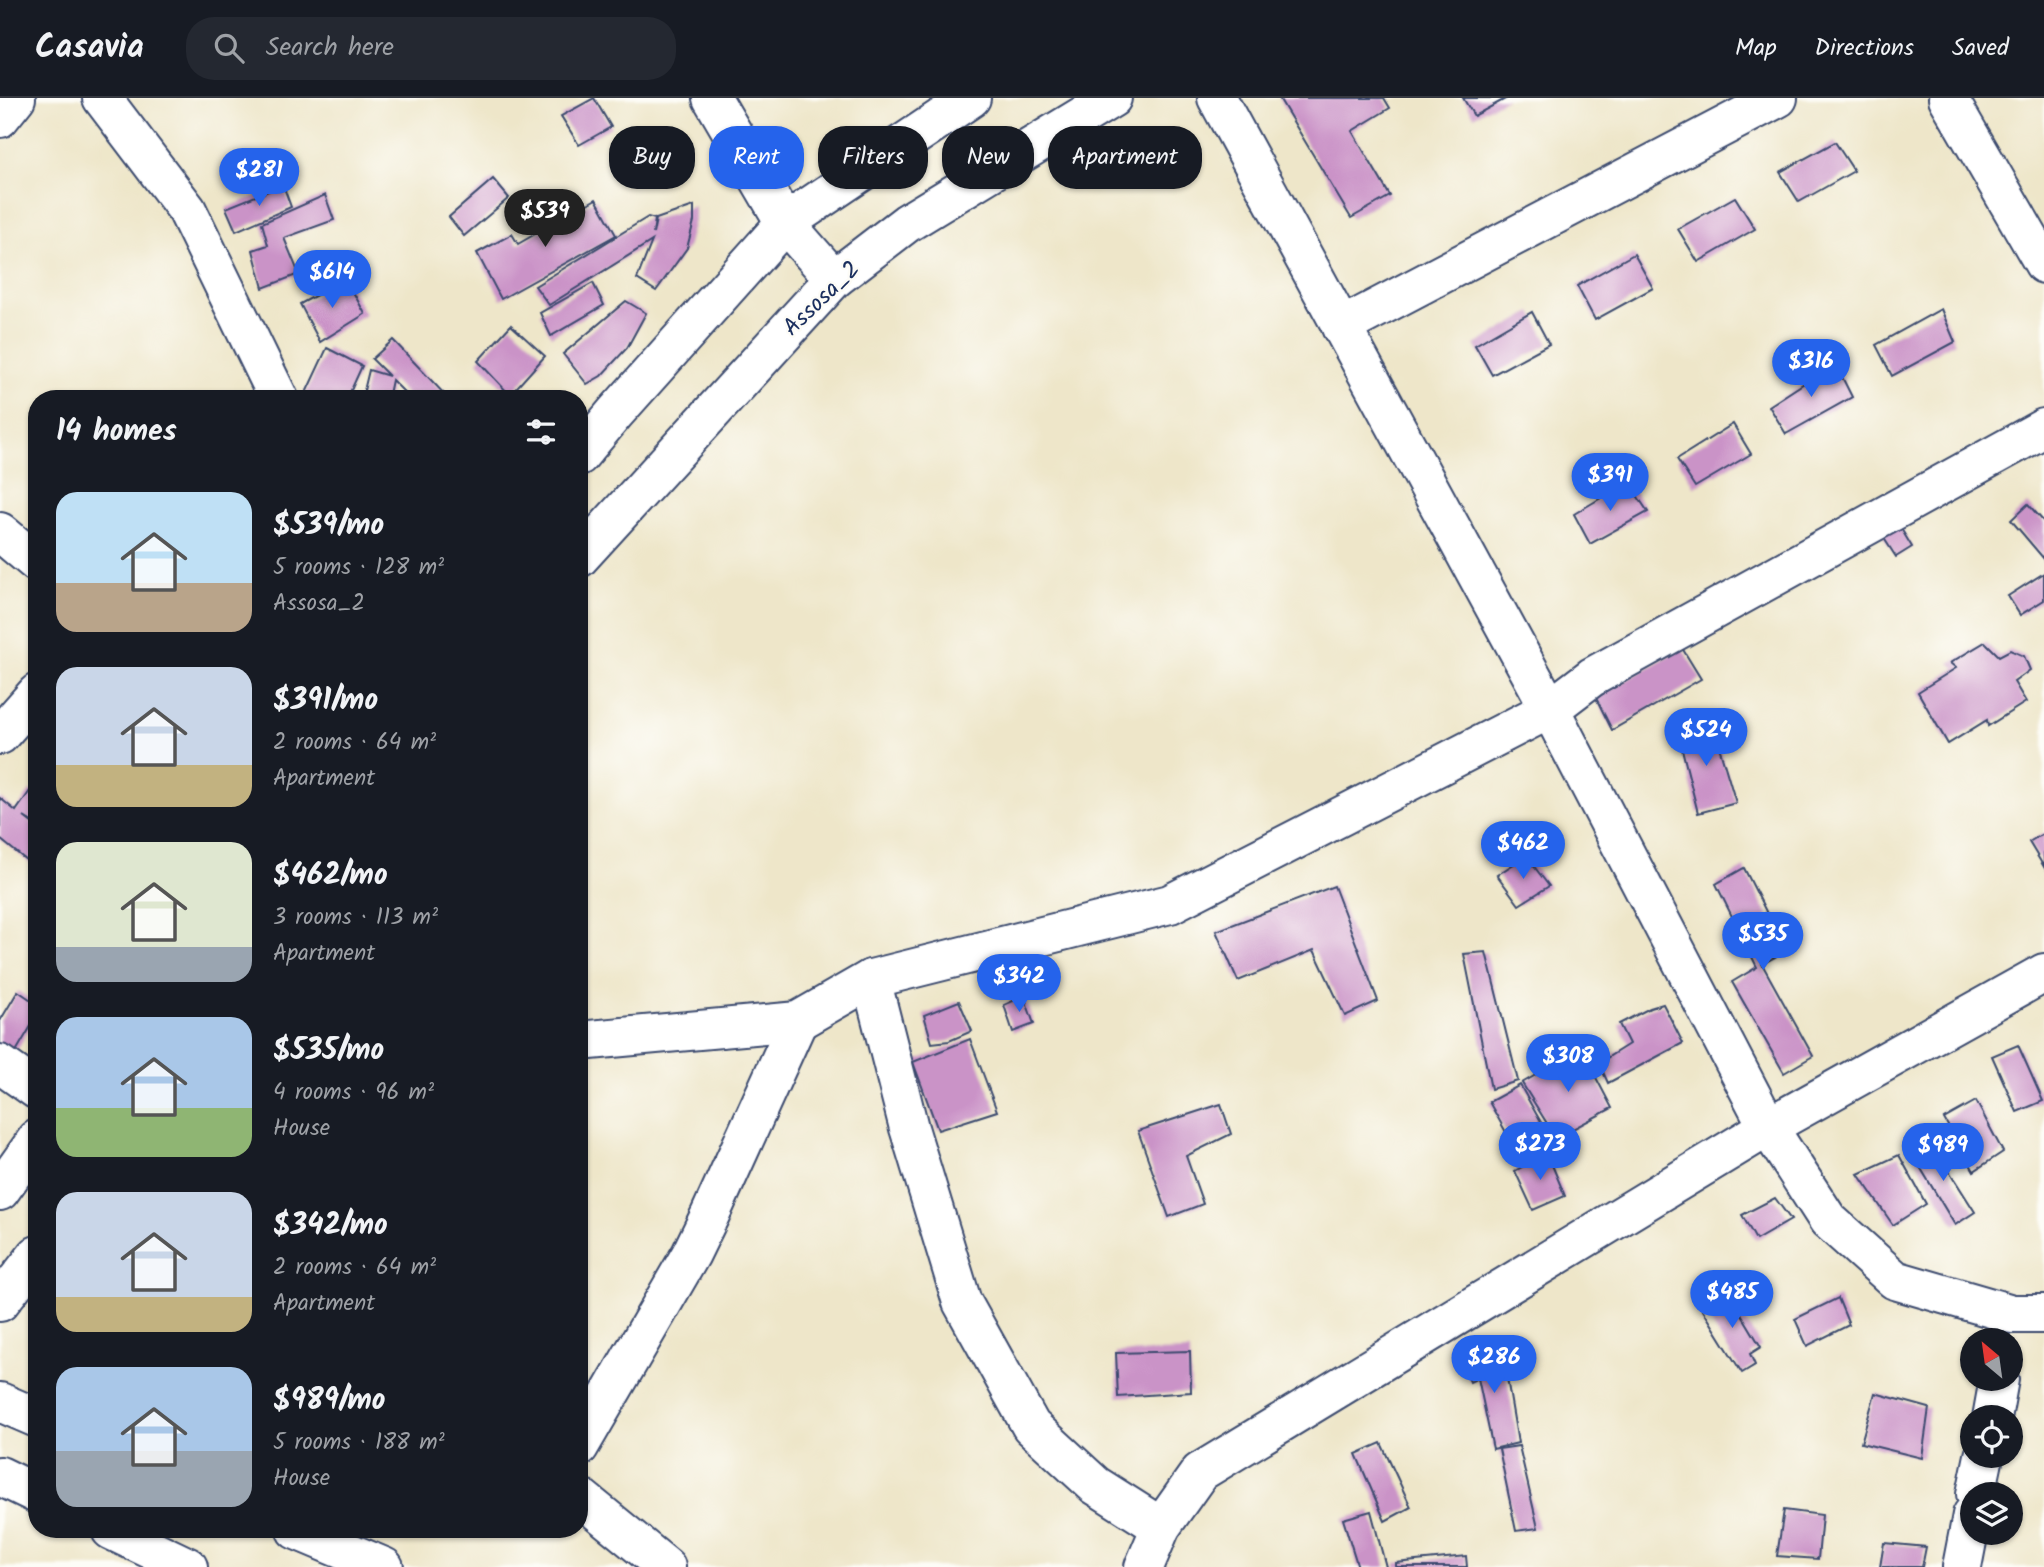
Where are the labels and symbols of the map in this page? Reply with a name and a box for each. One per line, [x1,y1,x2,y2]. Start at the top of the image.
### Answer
pin: $281 [218,148,300,208]
pin: $539 [504,190,586,249]
pin: $614 [291,250,373,310]
street label: Assosa_2 [774,252,870,346]
pin: $316 [1770,340,1852,399]
pin: $391 [1569,454,1651,513]
pin: $524 [1665,708,1747,768]
pin: $462 [1482,822,1564,881]
pin: $535 [1722,912,1804,972]
pin: $342 [978,954,1060,1014]
pin: $308 [1527,1034,1609,1094]
pin: $273 [1499,1122,1581,1182]
pin: $989 [1902,1124,1984,1183]
pin: $485 [1691,1270,1773,1330]
north arrow [1960,1328,2023,1391]
pin: $286 [1453,1336,1535,1395]

